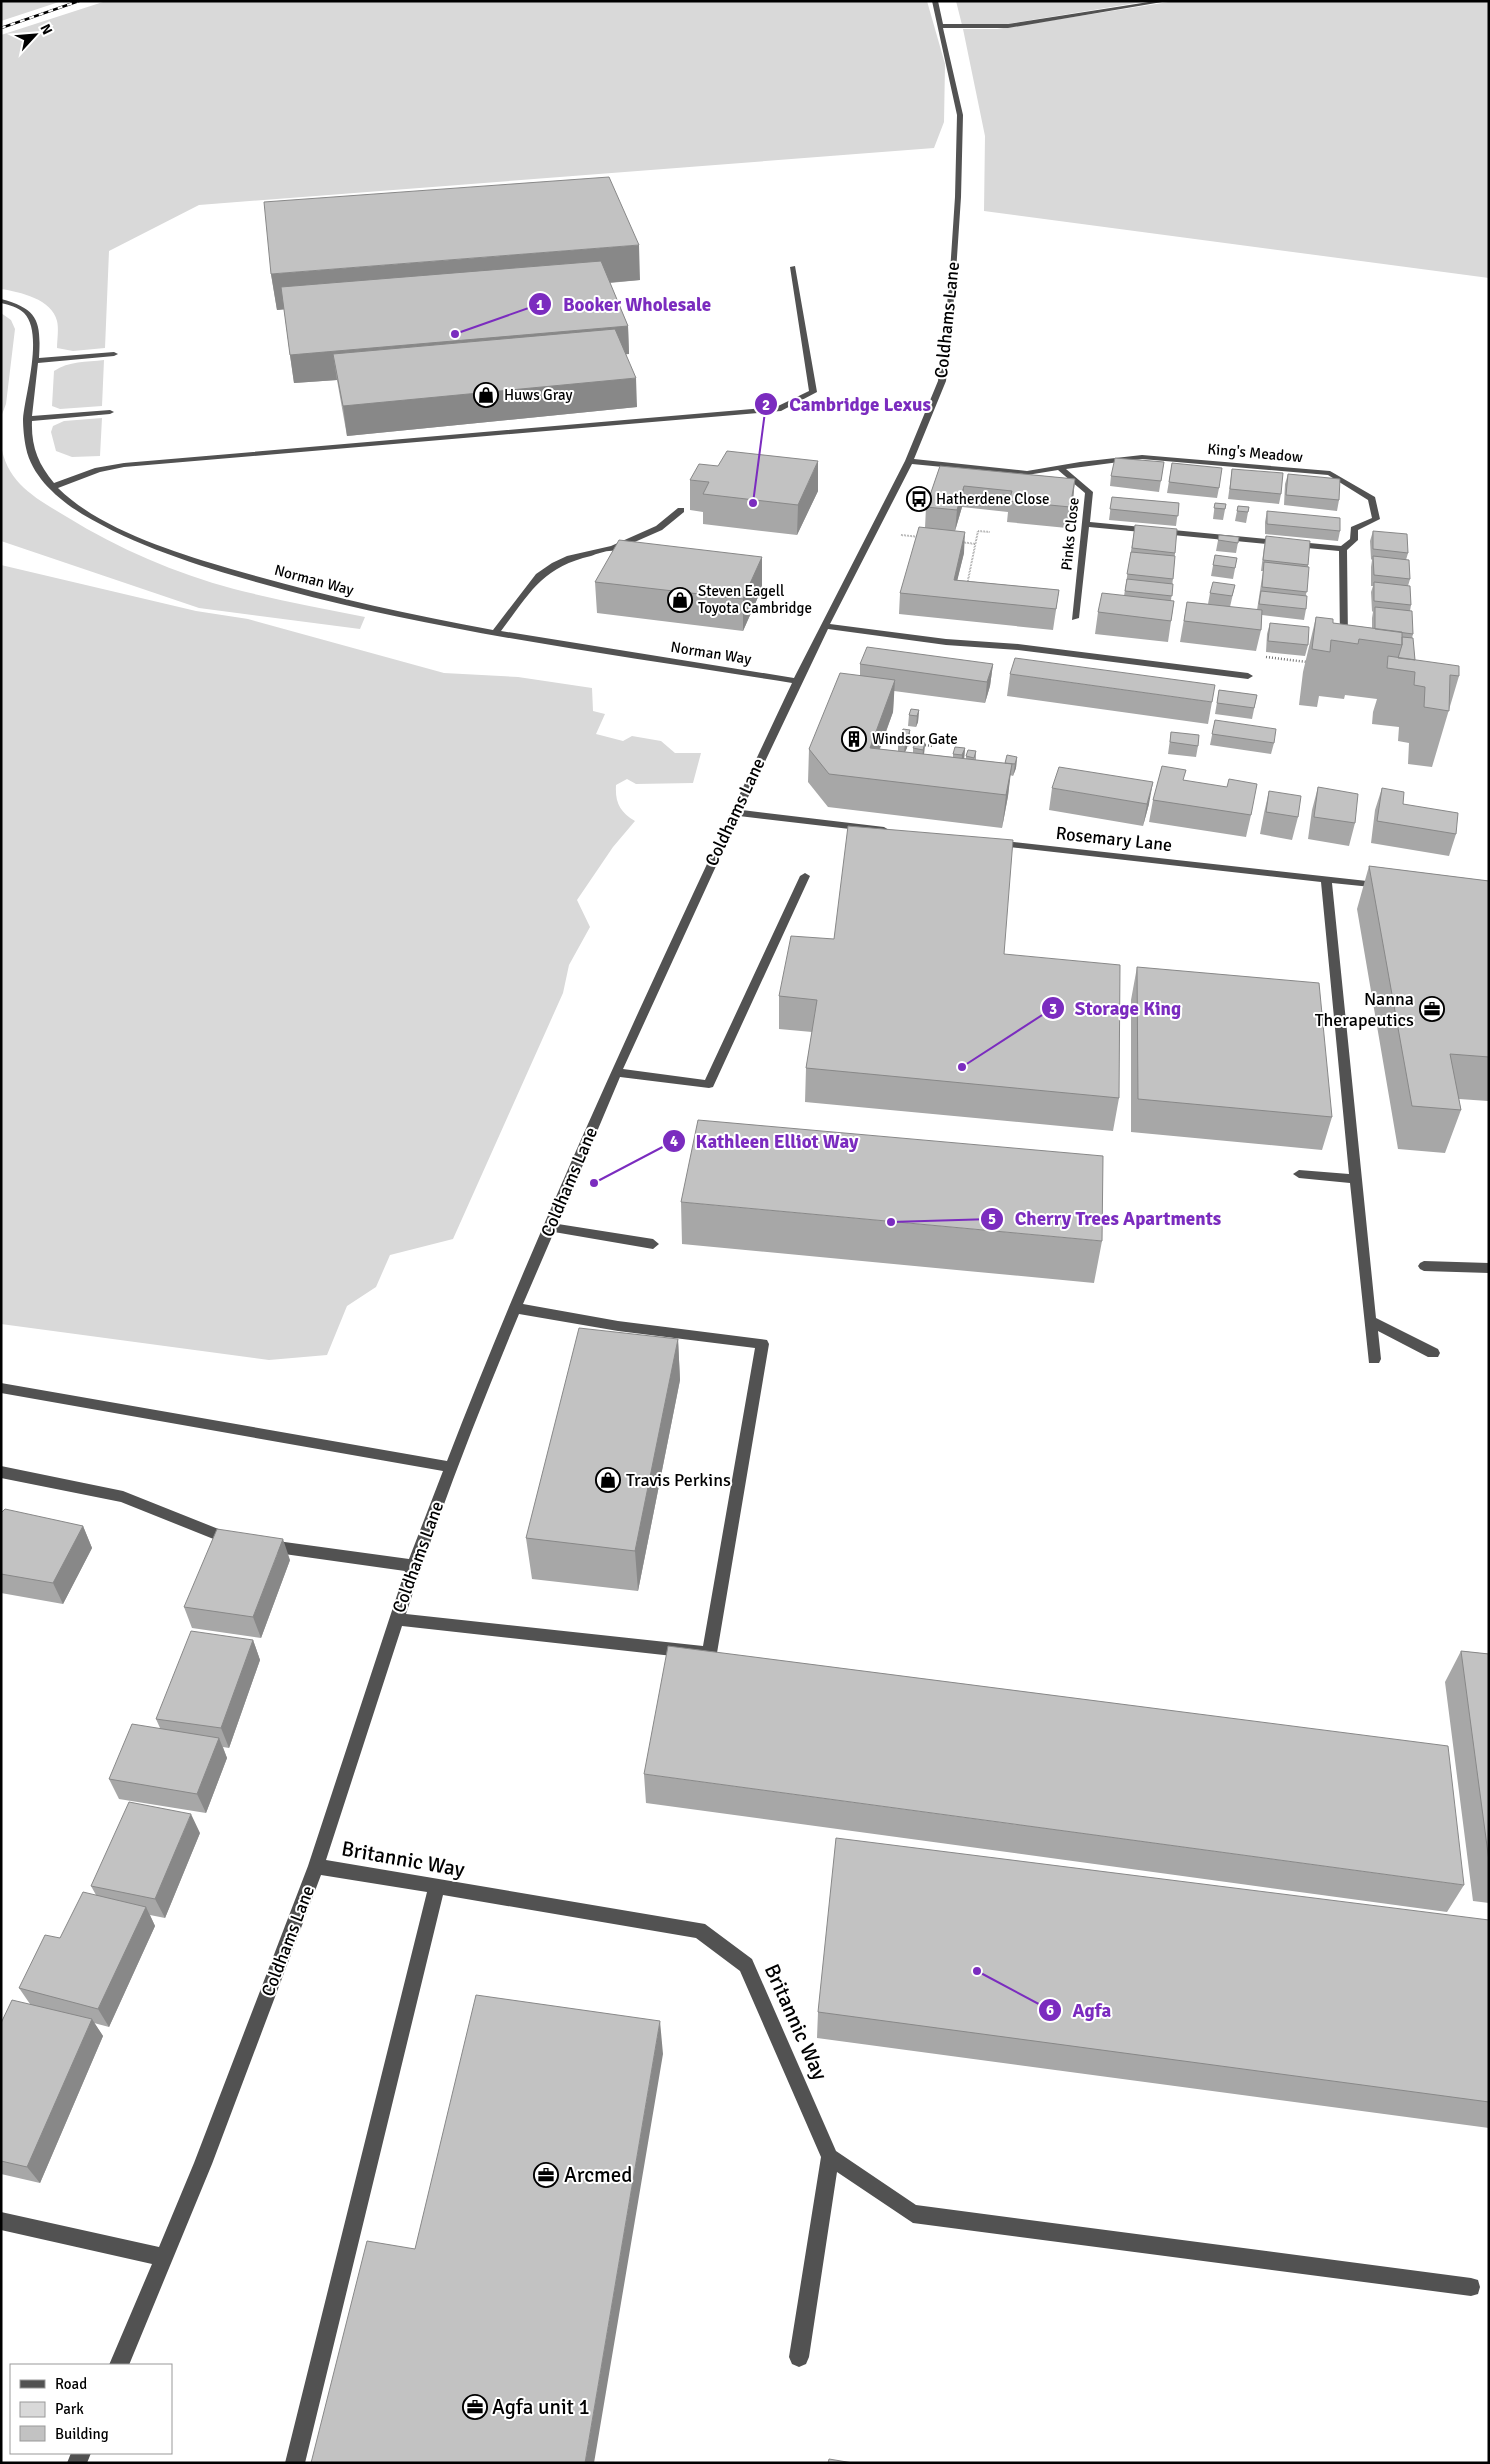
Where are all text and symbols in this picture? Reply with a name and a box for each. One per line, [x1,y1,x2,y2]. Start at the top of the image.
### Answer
north arrow [10,10,60,60]
text: N [36,21,56,38]
street label: Coldhams Lane [930,261,964,379]
callout: Booker Wholesale [527,287,721,321]
text: Booker Wholesale [563,293,711,317]
text: 1 [536,296,544,314]
shop icon: Huws Gray [473,382,499,408]
place label: Huws Gray [504,386,573,404]
callout: Cambridge Lexus [754,387,940,421]
text: Cambridge Lexus [789,393,931,417]
text: 2 [762,396,770,414]
street label: King's Meadow [1207,440,1304,466]
bus stop icon: Hatherdene Close [906,486,932,512]
place label: Hatherdene Close [936,490,1050,508]
street label: Pinks Close [1057,497,1083,571]
street label: Norman Way [272,561,356,599]
place label: Steven Eagell Toyota Cambridge [698,582,812,617]
shop icon: Steven Eagell Toyota Cambridge [667,587,693,613]
street label: Norman Way [669,638,753,668]
building icon: Windsor Gate [841,726,867,752]
place label: Windsor Gate [872,730,958,748]
street label: Coldhams Lane [700,754,770,870]
street label: Rosemary Lane [1055,822,1173,856]
place label: Nanna Therapeutics [1315,988,1414,1031]
callout: Storage King [1040,991,1192,1025]
office icon: Nanna Therapeutics [1419,996,1445,1022]
text: Storage King [1075,997,1181,1021]
text: 3 [1049,1000,1057,1018]
street label: Coldhams Lane [536,1124,602,1240]
callout: Kathleen Elliot Way [661,1124,869,1158]
text: Kathleen Elliot Way [696,1130,859,1154]
text: 4 [670,1132,678,1150]
callout: Cherry Trees Apartments [980,1202,1231,1236]
text: Cherry Trees Apartments [1015,1207,1221,1231]
text: 5 [988,1210,996,1228]
shop icon: Travis Perkins [595,1467,621,1493]
place label: Travis Perkins [626,1469,731,1491]
street label: Coldhams Lane [388,1498,448,1616]
street label: Britannic Way [339,1835,467,1883]
street label: Coldhams Lane [257,1882,319,2000]
street label: Britannic Way [759,1960,833,2084]
callout: Agfa [1037,1993,1121,2027]
text: Agfa [1073,1999,1112,2023]
text: 6 [1046,2001,1054,2019]
office icon: Arcmed [533,2162,559,2188]
place label: Arcmed [564,2162,632,2188]
legend [10,2364,172,2454]
text: Road [55,2375,87,2393]
office icon: Agfa unit 1 [462,2394,488,2420]
place label: Agfa unit 1 [492,2394,590,2420]
text: Park [55,2400,84,2418]
text: Building [55,2425,109,2443]

